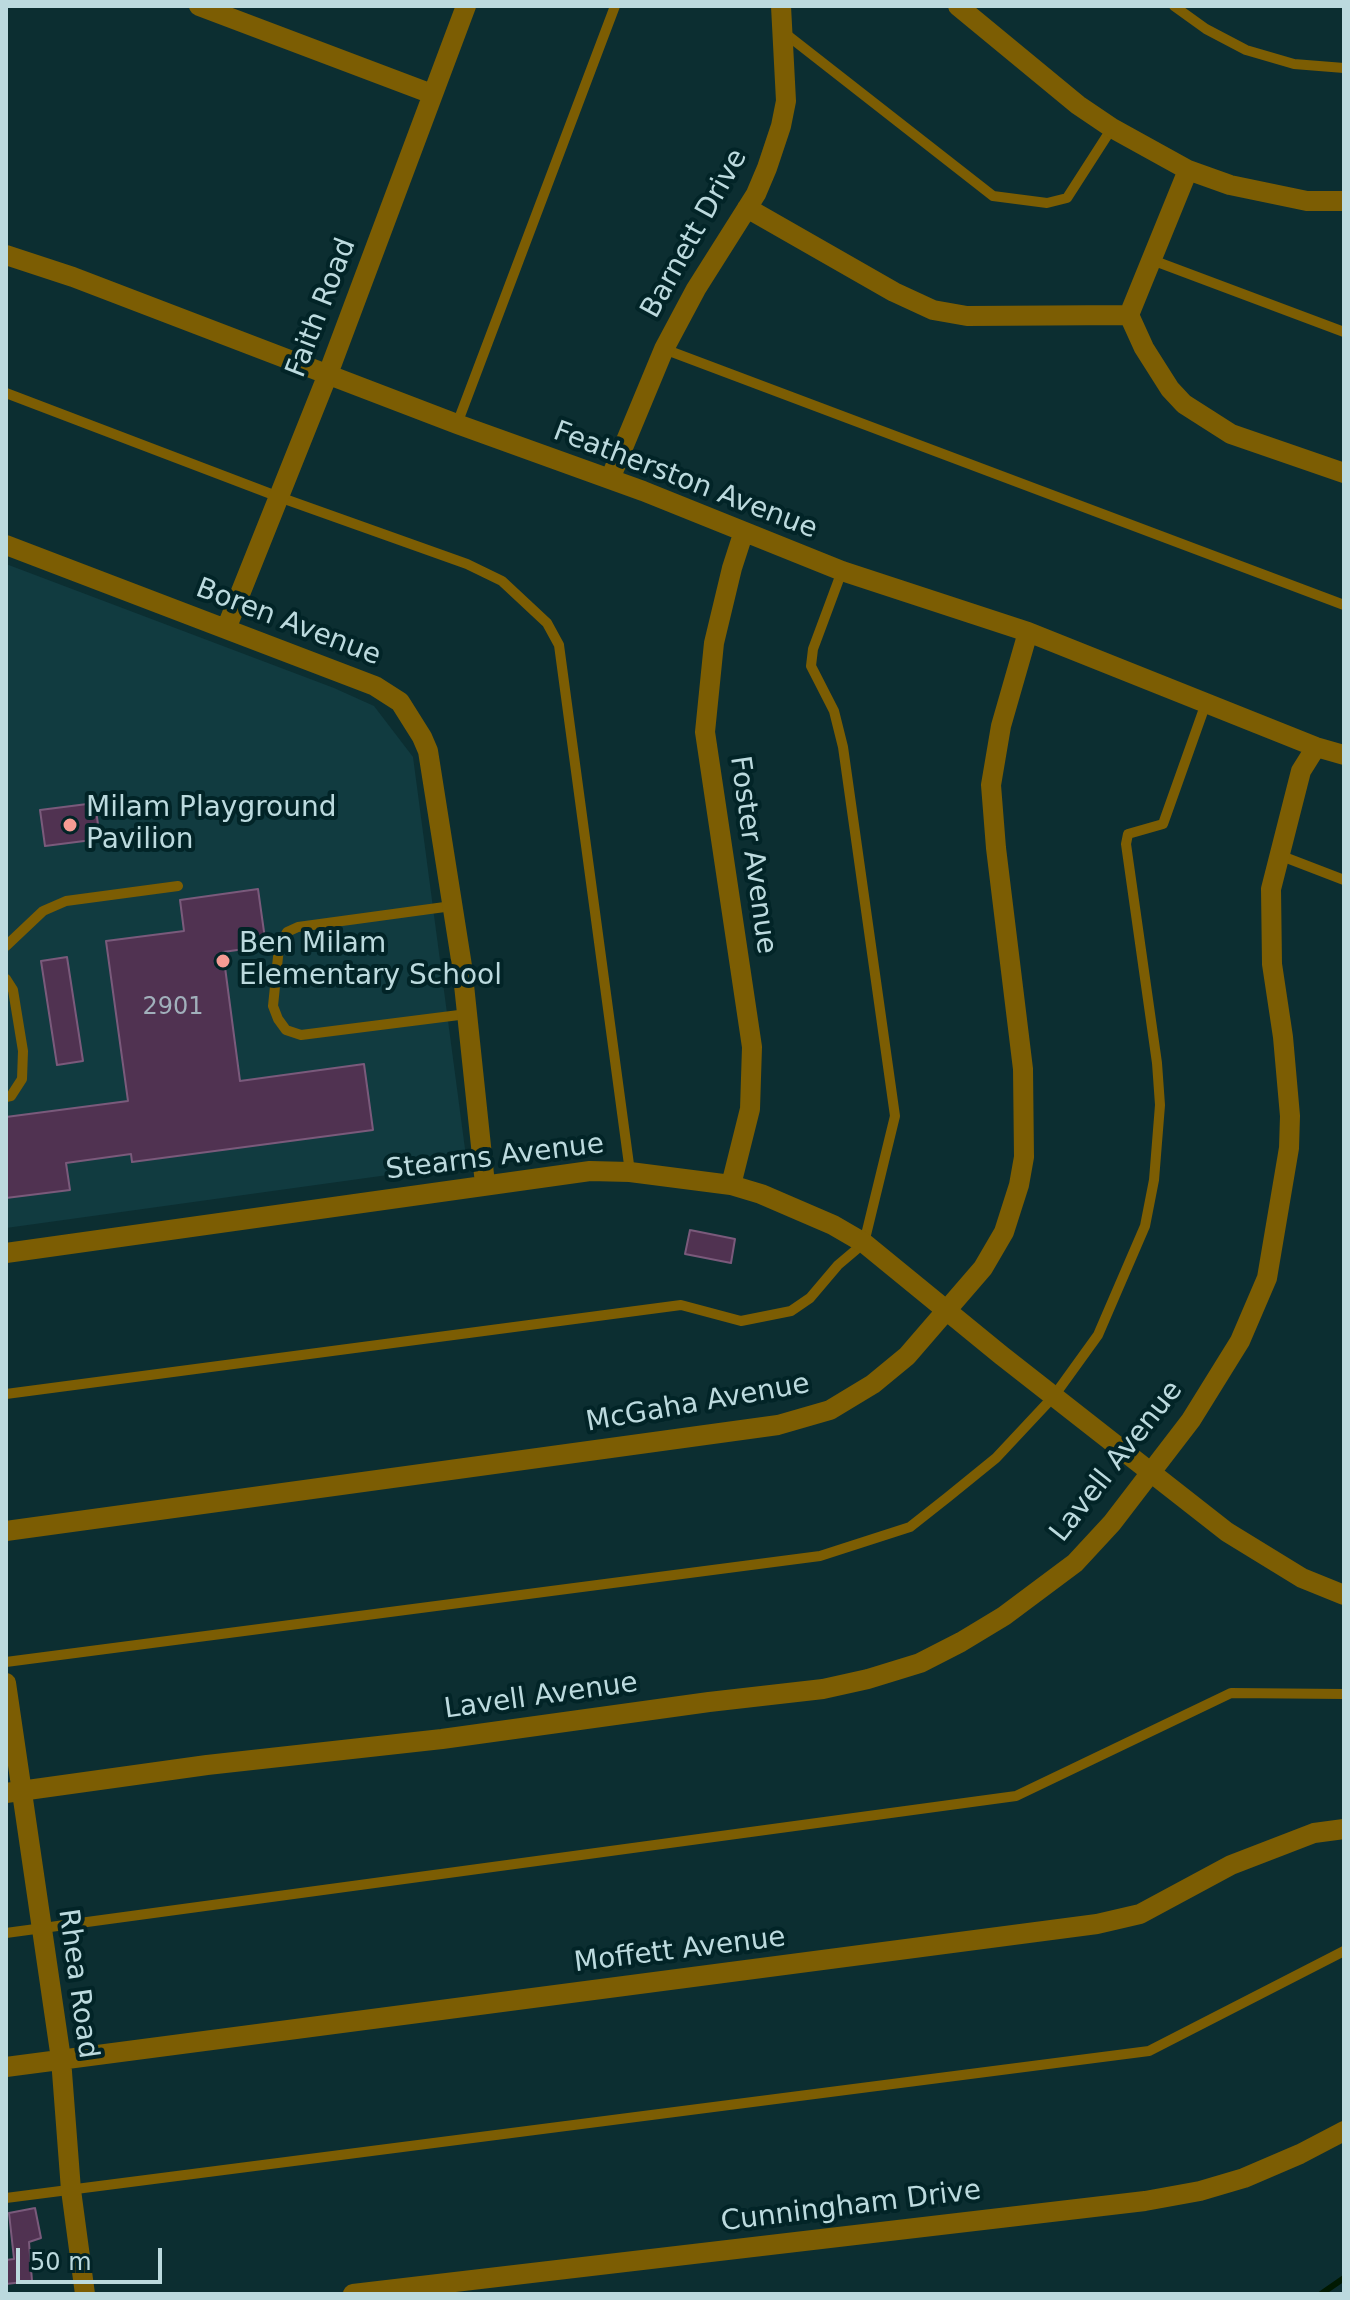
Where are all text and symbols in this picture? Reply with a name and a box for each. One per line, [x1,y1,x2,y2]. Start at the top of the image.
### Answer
street label: Barnett Drive [635,144,755,324]
street label: Faith Road [280,234,364,382]
street label: Featherston Avenue [548,415,822,547]
street label: Boren Avenue [191,572,385,674]
street label: Foster Avenue [721,754,783,956]
place label: Milam Playground Pavilion [86,792,337,858]
marker: Milam Playground Pavilion [61,816,79,834]
place label: Ben Milam Elementary School [239,928,502,994]
marker: Ben Milam Elementary School [214,952,232,970]
house number: 2901 [142,994,204,1022]
street label: Stearns Avenue [384,1128,606,1188]
street label: McGaha Avenue [584,1368,812,1440]
street label: Lavell Avenue [1044,1375,1190,1549]
street label: Lavell Avenue [442,1667,640,1727]
street label: Rhea Road [50,1907,104,2061]
street label: Moffett Avenue [572,1921,788,1981]
street label: Cunningham Drive [719,2174,983,2240]
scale bar [20,2232,166,2282]
text: 50 m [30,2248,92,2276]

